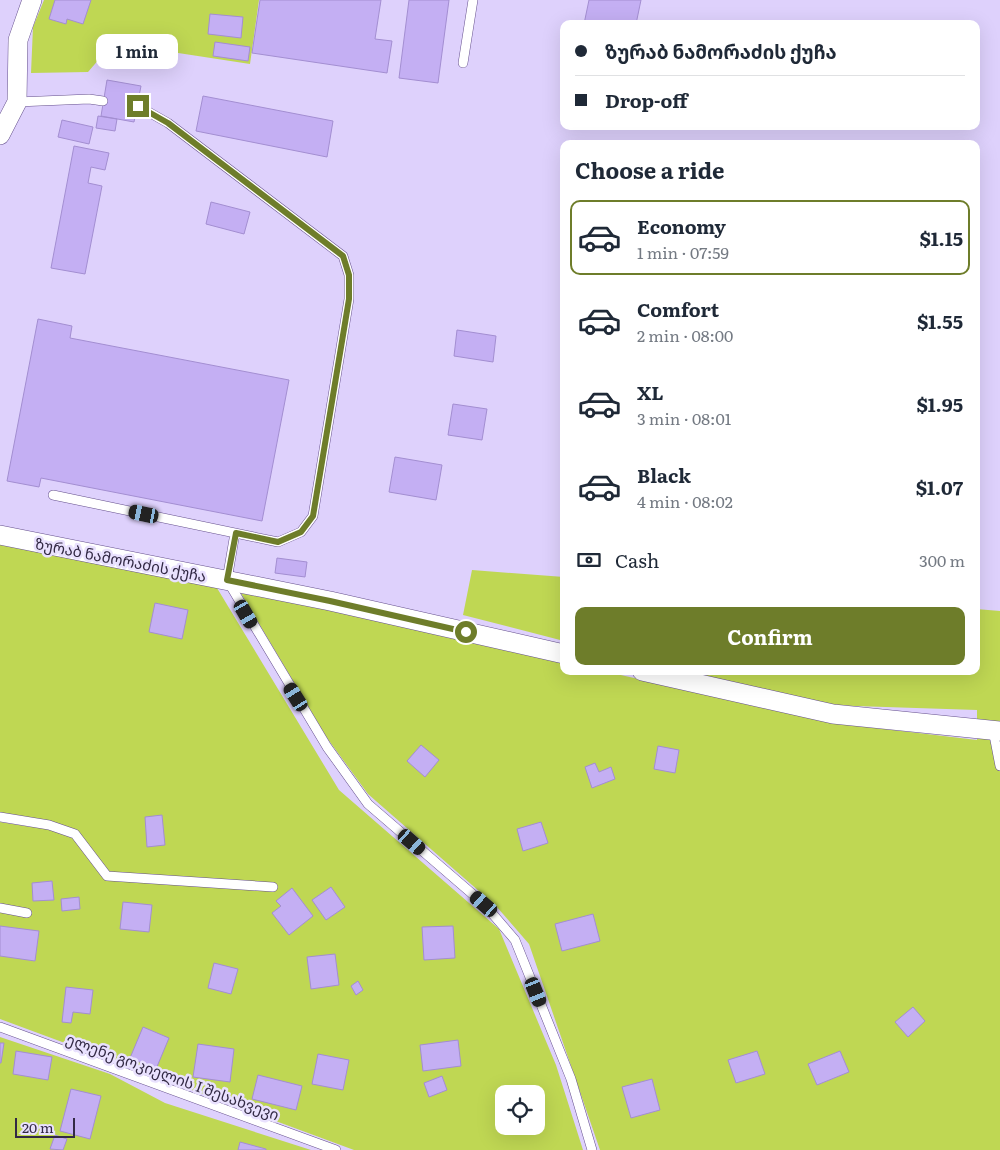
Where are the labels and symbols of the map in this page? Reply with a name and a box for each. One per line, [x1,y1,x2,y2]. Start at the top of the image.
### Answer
callout: 1 min [97,34,179,68]
route end [127,95,149,117]
car [127,504,160,524]
street label: ზურაბ ნამორაძის ქუჩა [33,531,209,587]
car [232,597,259,631]
route start [455,621,477,643]
car [281,680,310,714]
car [395,826,428,858]
car [467,888,500,920]
car [523,975,548,1009]
street label: ელენე გოკიელის I შესახვევი [63,1027,283,1125]
scale bar [15,1115,75,1138]

